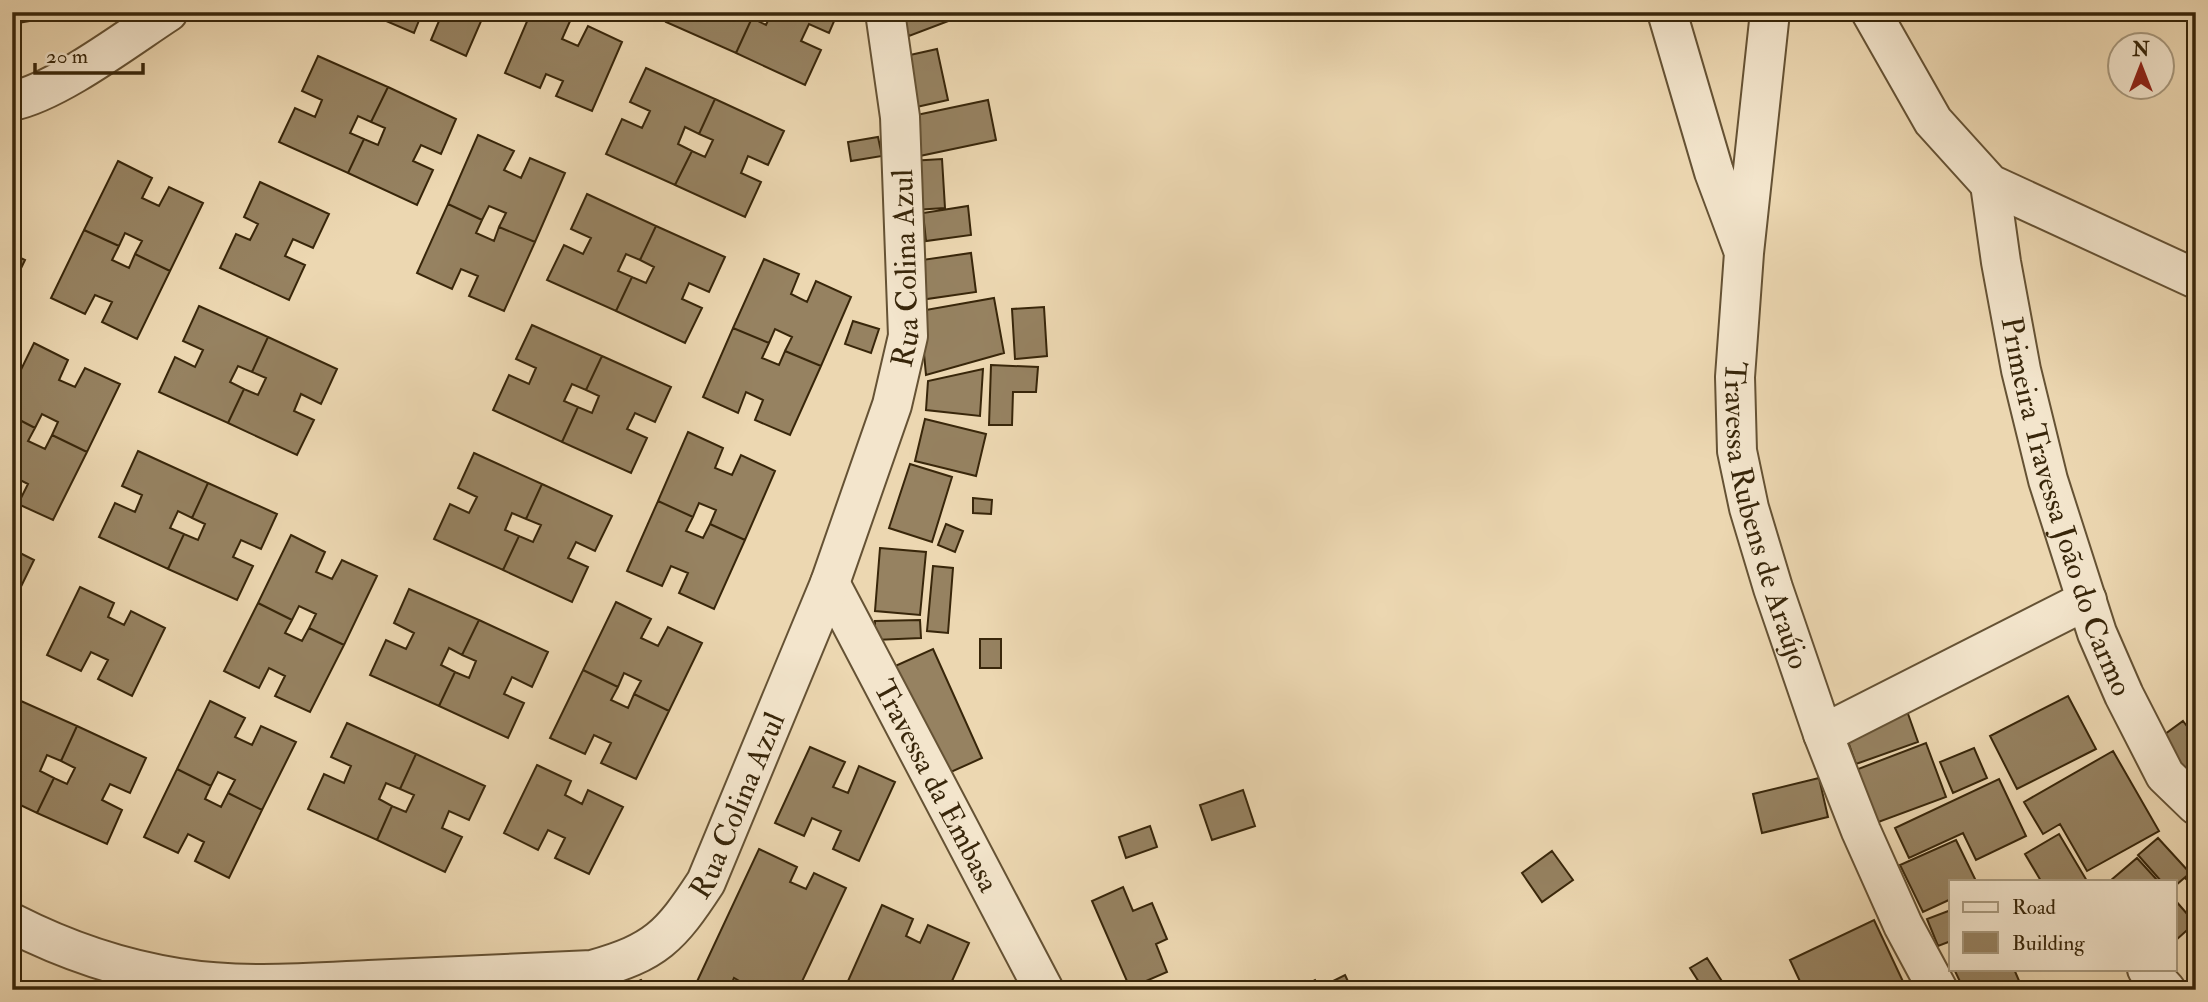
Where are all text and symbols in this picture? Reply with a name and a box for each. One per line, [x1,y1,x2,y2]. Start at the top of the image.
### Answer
scale bar [35,32,144,76]
north arrow [2106,32,2176,102]
text: N [2131,38,2150,62]
text: 20 m [46,43,88,70]
street label: Rua Colina Azul [883,168,928,371]
street label: Primeira Travessa João do Carmo [1993,314,2140,702]
street label: Travessa Rubens de Araújo [1716,360,1817,674]
street label: Travessa da Embasa [865,674,1007,899]
street label: Rua Colina Azul [682,707,793,906]
legend [1949,880,2176,970]
text: Road [2012,894,2057,921]
text: Building [2012,930,2085,957]

